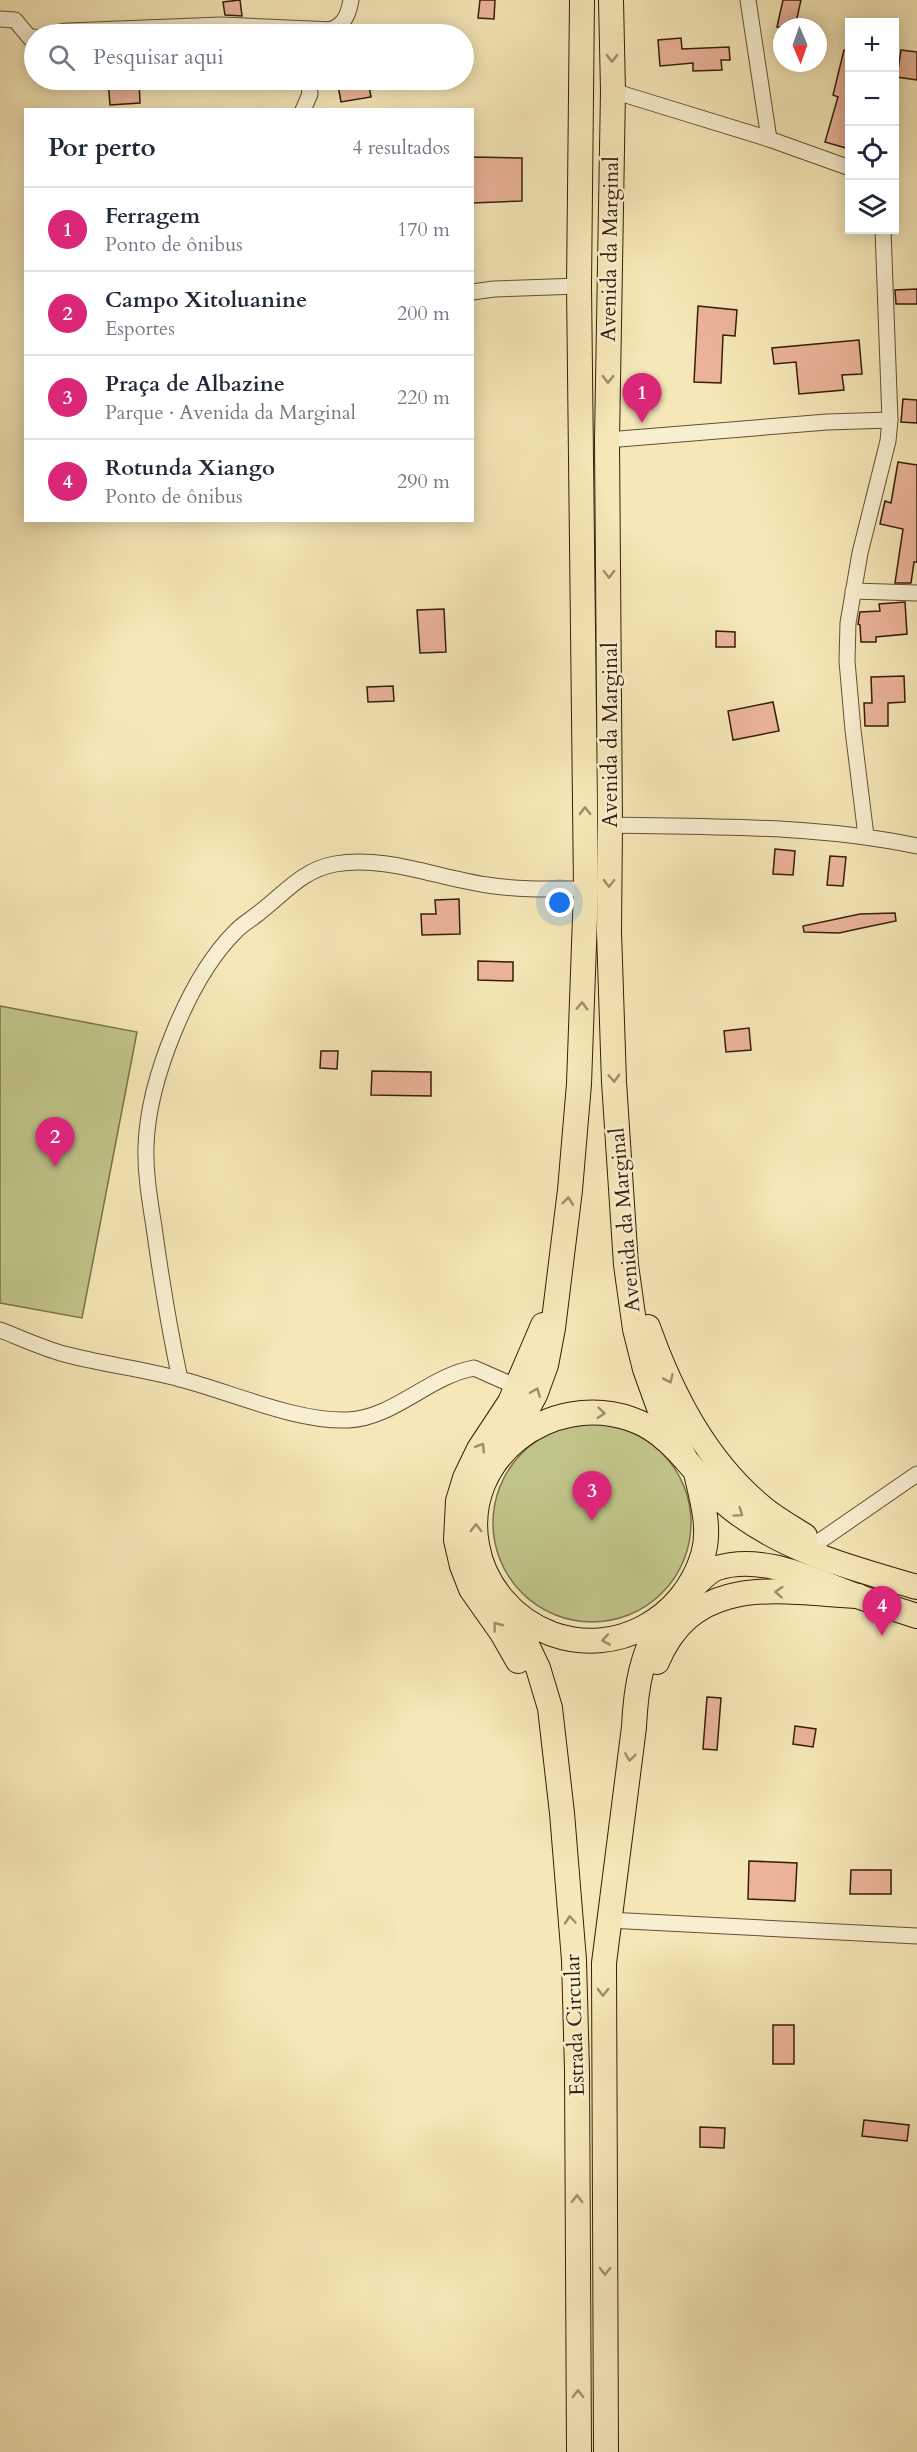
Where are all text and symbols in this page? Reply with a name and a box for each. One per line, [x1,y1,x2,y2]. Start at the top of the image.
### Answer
north arrow [773,18,827,72]
map controls [845,18,899,234]
button: + [845,18,899,72]
search box [24,24,474,90]
icon: search [45,41,78,74]
text: Pesquisar aqui [93,42,224,72]
one-way arrow [606,54,618,63]
button: − [845,72,899,126]
button: locate [845,126,899,180]
text: Por perto [48,130,156,165]
text: 4 resultados [352,134,450,161]
street label: Avenida da Marginal [594,156,626,342]
button: layers [845,180,899,234]
text: Ferragem [105,201,200,231]
text: 1 [62,216,73,243]
text: 170 m [397,216,450,243]
text: Ponto de ônibus [105,231,243,258]
text: Campo Xitoluanine [105,285,307,315]
text: 2 [62,300,73,327]
text: 200 m [397,300,450,327]
text: Esportes [105,315,175,342]
text: Praça de Albazine [105,369,285,399]
pin: 1 [622,374,662,423]
one-way arrow [602,375,615,384]
text: 3 [62,384,73,411]
text: 220 m [397,384,450,411]
text: Parque · Avenida da Marginal [105,399,356,426]
text: Rotunda Xiango [105,453,275,483]
text: 4 [62,468,73,495]
text: 290 m [397,468,450,495]
text: Ponto de ônibus [105,483,243,510]
one-way arrow [603,570,615,579]
street label: Avenida da Marginal [596,642,625,828]
one-way arrow [579,807,591,816]
one-way arrow [603,879,616,888]
your location [545,888,574,917]
one-way arrow [576,1002,588,1011]
one-way arrow [607,1074,620,1083]
pin: 2 [36,1118,74,1167]
street label: Avenida da Marginal [602,1126,648,1314]
one-way arrow [562,1196,574,1205]
one-way arrow [662,1372,674,1383]
one-way arrow [529,1388,541,1399]
one-way arrow [597,1406,606,1419]
one-way arrow [474,1443,486,1453]
pin: 3 [572,1472,612,1521]
one-way arrow [732,1506,743,1517]
one-way arrow [470,1523,482,1532]
one-way arrow [774,1586,783,1599]
pin: 4 [862,1586,902,1636]
one-way arrow [493,1622,504,1633]
one-way arrow [601,1633,611,1645]
one-way arrow [625,1752,637,1762]
one-way arrow [564,1915,577,1924]
street label: Estrada Circular [558,1953,592,2096]
one-way arrow [597,1988,610,1997]
one-way arrow [571,2194,583,2203]
one-way arrow [599,2267,611,2276]
one-way arrow [572,2389,584,2398]

